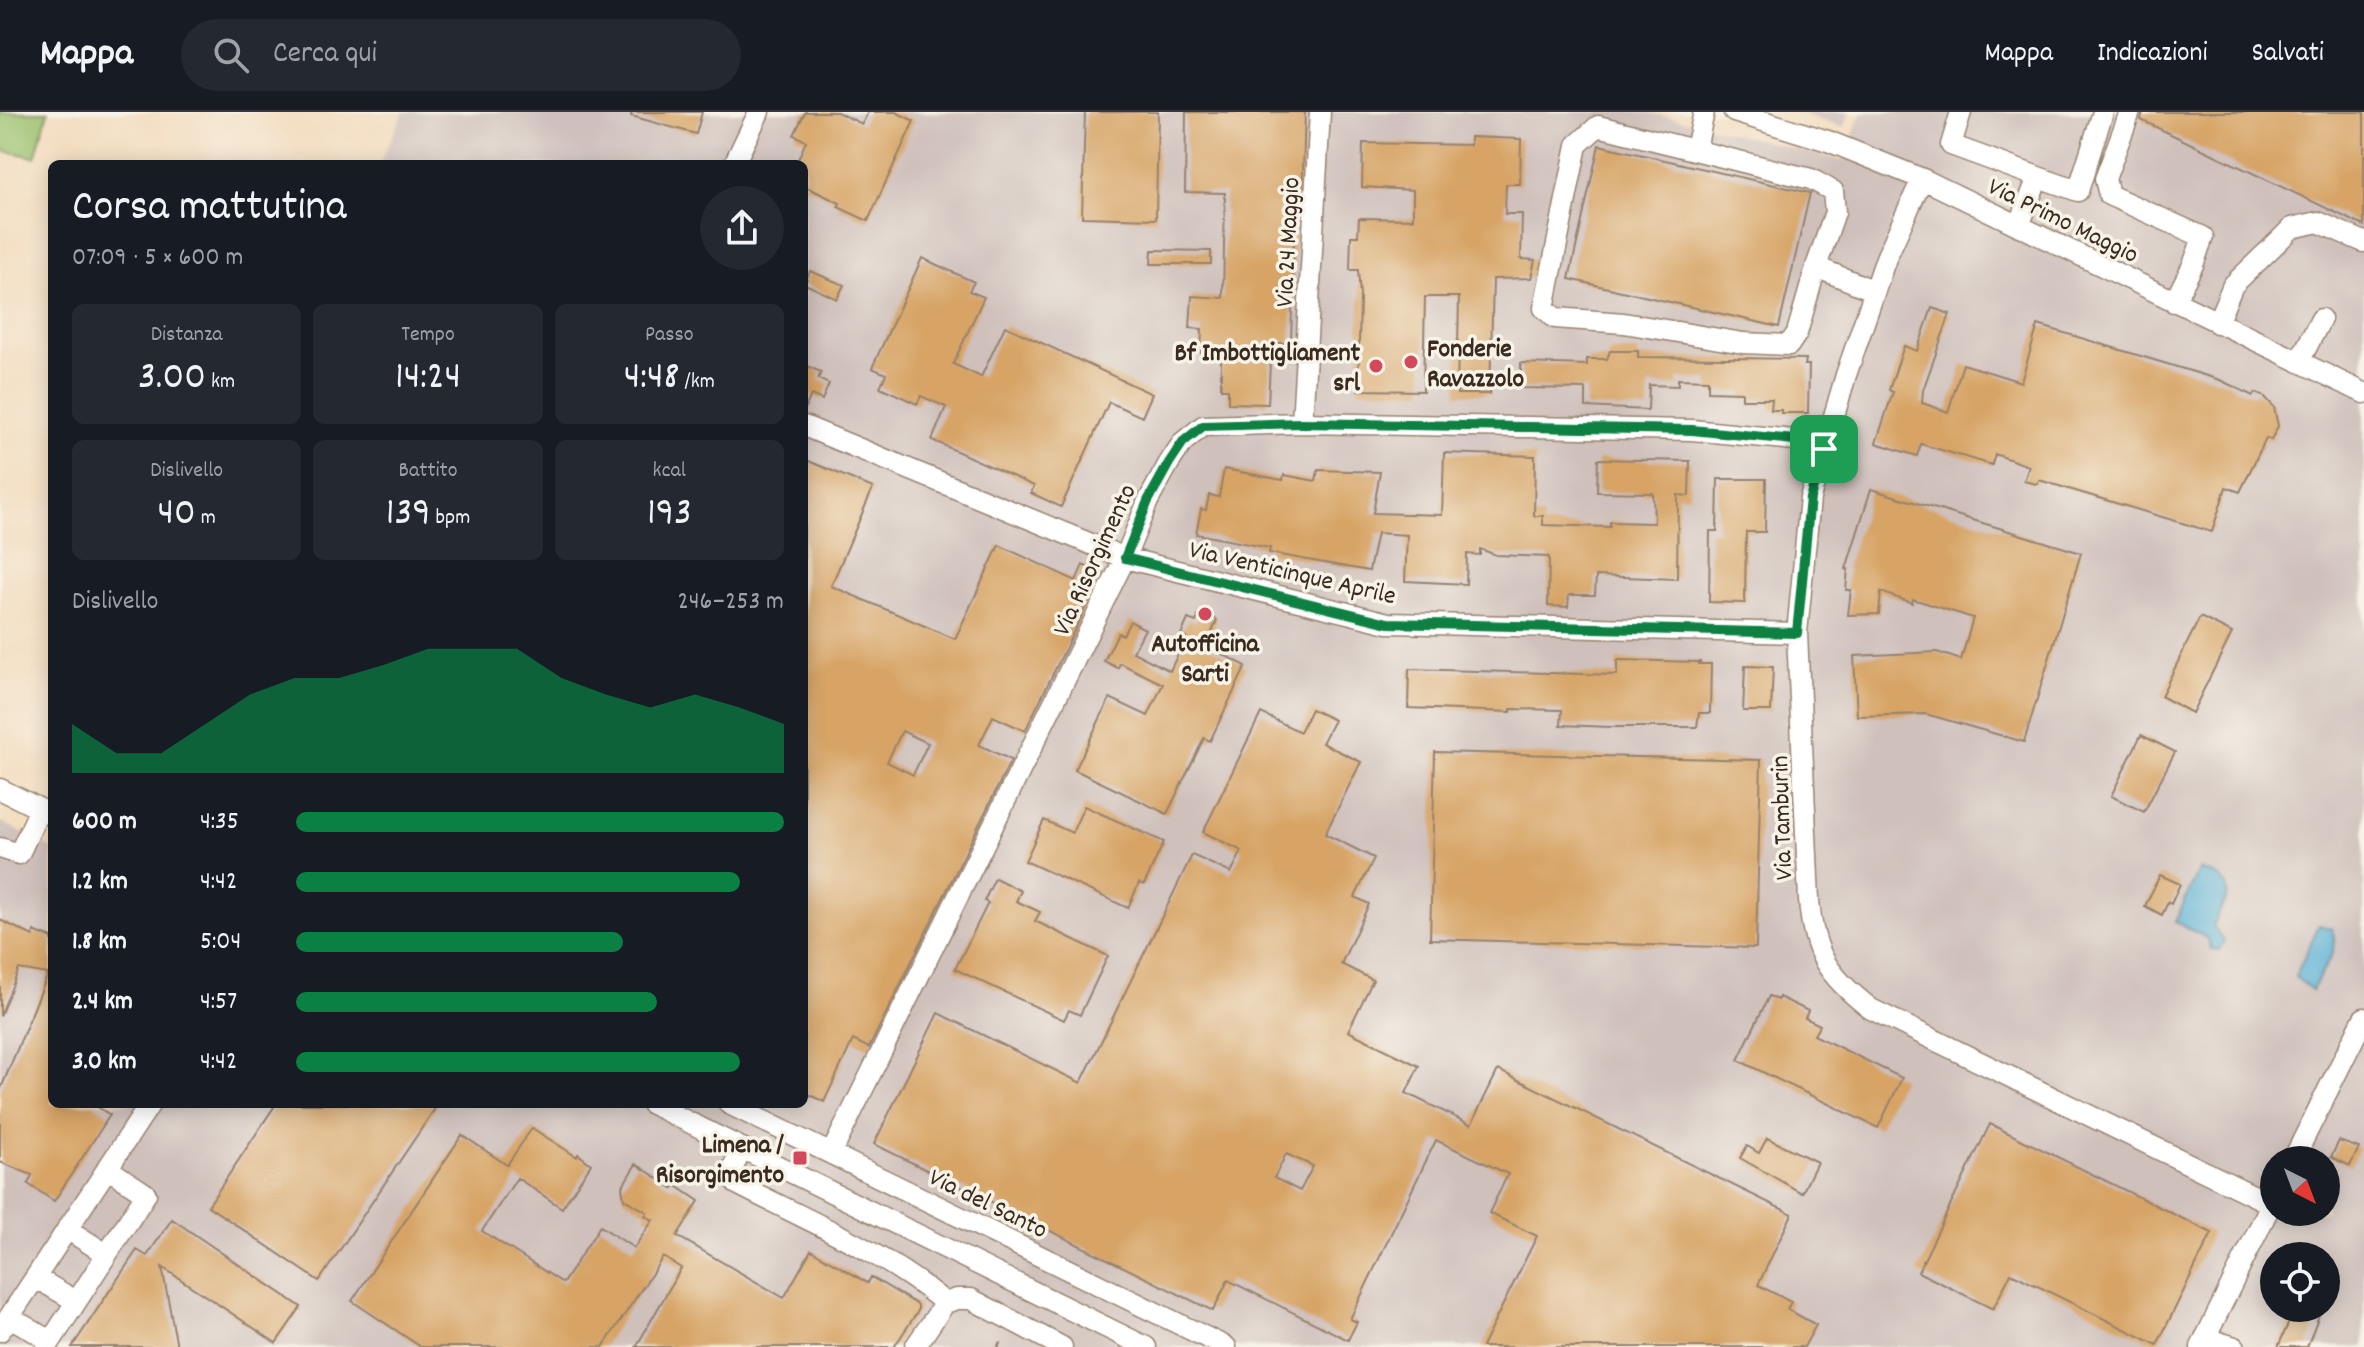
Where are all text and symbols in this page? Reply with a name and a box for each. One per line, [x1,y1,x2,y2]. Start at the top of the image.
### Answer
search box [181,19,741,91]
text: Mappa [40,28,133,83]
icon: search [209,33,253,77]
text: Cerca qui [273,34,377,77]
text: Mappa [1985,35,2053,75]
text: Indicazioni [2097,35,2208,75]
text: Salvati [2252,35,2324,75]
street label: Via Primo Maggio [1981,170,2144,275]
street label: Via 24 Maggio [1268,176,1311,308]
text: Corsa mattutina [72,178,346,241]
button: share [700,186,784,270]
text: 07:09 · 5 × 600 m [72,240,243,277]
text: Distanza [151,320,223,351]
text: Tempo [401,320,455,351]
text: Passo [645,320,694,351]
place label: Fonderie Ravazzolo [1427,332,1524,399]
place label: Bf Imbottigliament srl [1174,336,1361,403]
text: 3.00 [138,351,206,408]
text: 14:24 [395,351,461,408]
text: 4:48 [624,351,680,408]
marker: Fonderie Ravazzolo [1402,353,1420,371]
marker: Bf Imbottigliament srl [1367,357,1385,375]
text: km [206,367,235,398]
text: /km [680,367,715,398]
pin [1790,415,1858,483]
icon: arrive [1802,427,1846,471]
text: Dislivello [150,456,223,487]
text: Battito [399,456,457,487]
text: kcal [653,456,686,487]
street label: Via Risorgimento [1045,479,1148,642]
text: 40 [157,487,196,544]
text: 139 [386,487,431,544]
text: 193 [647,487,692,544]
text: m [196,503,216,534]
text: bpm [431,503,470,534]
street label: Via Venticinque Aprile [1185,533,1399,616]
text: Dislivello [72,584,158,621]
text: 246–253 m [677,584,784,621]
marker: Autofficina Sarti [1196,605,1214,623]
place label: Autofficina Sarti [1151,627,1260,694]
street label: Via Tamburin [1763,755,1804,881]
text: 600 m [72,804,137,841]
text: 4:35 [200,804,239,841]
text: 1.2 km [72,864,128,901]
text: 4:42 [200,864,237,901]
text: 1.8 km [72,924,127,961]
text: 5:04 [200,924,241,961]
text: 2.4 km [72,984,133,1021]
text: 4:57 [200,984,237,1021]
text: 3.0 km [72,1044,137,1081]
text: 4:42 [200,1044,237,1081]
place label: Limena / Risorgimento [656,1128,785,1195]
north arrow [2260,1146,2340,1226]
map controls [2260,1146,2340,1322]
marker: Limena / Risorgimento [791,1149,809,1167]
street label: Via del Santo [922,1160,1053,1250]
button: locate [2260,1242,2340,1322]

